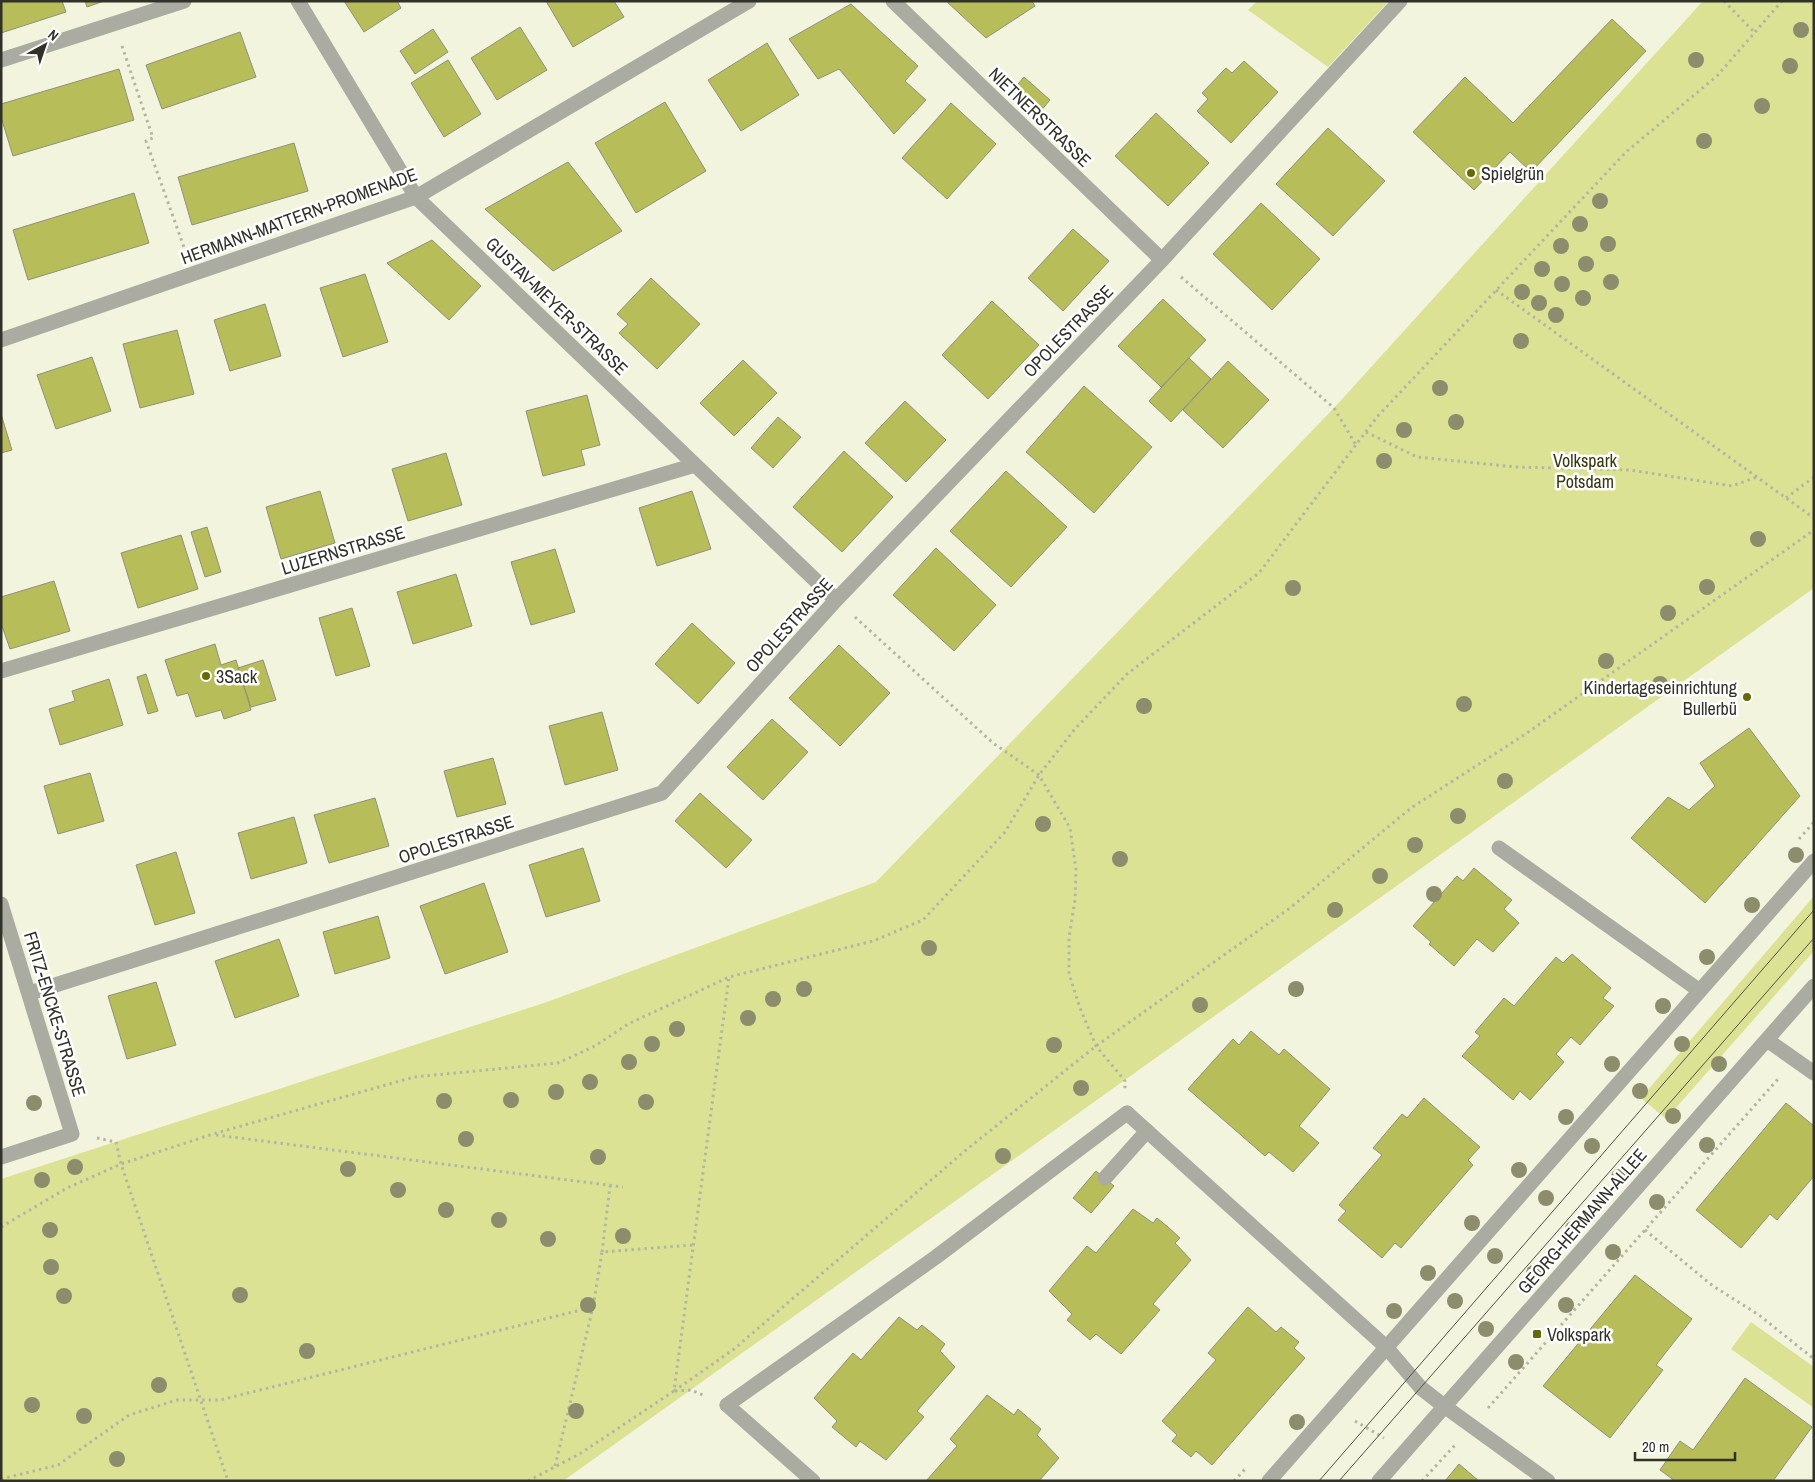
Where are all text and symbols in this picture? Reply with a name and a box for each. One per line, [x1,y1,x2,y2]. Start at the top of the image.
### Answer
north arrow [20,20,70,70]
text: N [44,25,62,45]
street label: NIETNERSTRASSE [983,62,1097,172]
place label: Spielgrün [1481,161,1544,186]
street label: HERMANN-MATTERN-PROMENADE [177,162,421,270]
marker: Spielgrün [1465,167,1477,179]
street label: GUSTAV-MEYER-STRASSE [480,231,634,381]
street label: OPOLESTRASSE [1017,279,1119,383]
park label: Volkspark Potsdam [1553,448,1618,494]
street label: LUZERNSTRASSE [278,519,408,581]
street label: OPOLESTRASSE [740,572,838,678]
place label: 3Sack [216,664,258,689]
marker: 3Sack [200,670,212,682]
place label: Kindertageseinrichtung Bullerbü [1584,675,1738,721]
marker: Kindertageseinrichtung Bullerbü [1741,691,1753,703]
street label: OPOLESTRASSE [395,809,517,869]
street label: FRITZ-ENCKE-STRASSE [18,928,92,1100]
street label: GEORG-HERMANN-ALLEE [1512,1143,1652,1299]
place label: Volkspark [1547,1322,1612,1347]
marker: Volkspark [1531,1328,1543,1340]
scale bar [1635,1430,1735,1462]
text: 20 m [1642,1436,1669,1457]

